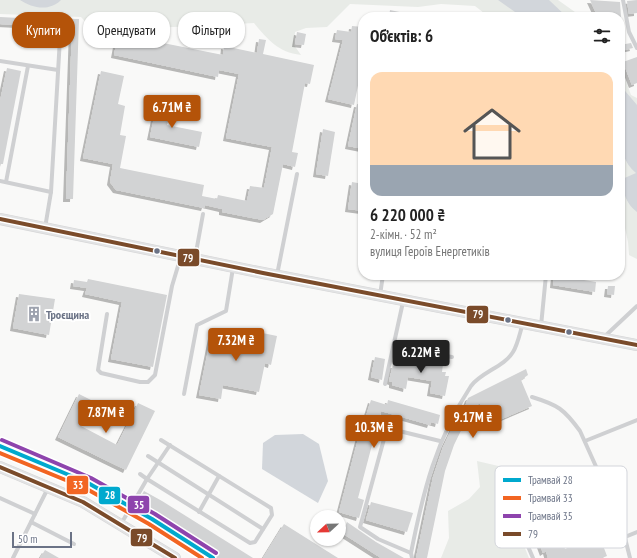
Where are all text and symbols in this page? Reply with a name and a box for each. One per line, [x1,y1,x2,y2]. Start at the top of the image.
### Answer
chip: Купити [12,12,75,48]
chip: Орендувати [83,12,170,48]
chip: Фільтри [178,12,245,48]
text: Об’єктів: 6 [370,25,433,47]
icon: filters [591,25,613,47]
pin: 6.71M ₴ [135,95,209,129]
icon: home [456,98,528,170]
text: 6.71M ₴ [153,99,191,116]
text: 6 220 000 ₴ [370,204,445,226]
text: 2-кімн. · 52 m² [370,226,437,243]
text: вулиця Героїв Енергетиків [370,243,490,260]
unlabelled marker [152,246,162,256]
line badge: 79 [177,248,200,267]
text: 79 [183,251,193,265]
building icon: Троєщина [25,305,43,323]
line badge: 79 [466,305,489,324]
place label: Троєщина [46,307,89,322]
text: 79 [473,307,483,321]
unlabelled marker [503,315,513,325]
unlabelled marker [564,327,574,337]
pin: 7.32M ₴ [199,328,273,362]
text: 7.32M ₴ [217,332,255,349]
pin: 6.22M ₴ [384,340,458,374]
text: 6.22M ₴ [402,344,440,361]
pin: 7.87M ₴ [69,400,143,434]
text: 7.87M ₴ [87,404,125,421]
pin: 9.17M ₴ [436,405,510,439]
text: 9.17M ₴ [454,409,492,426]
pin: 10.3M ₴ [337,415,411,449]
text: 10.3M ₴ [355,419,393,436]
legend [495,466,627,548]
text: Трамвай 28 [528,473,573,487]
line badge: 33 [66,475,89,495]
text: 33 [73,478,83,492]
line badge: 28 [98,486,121,505]
text: 28 [105,488,115,502]
text: Трамвай 33 [528,491,573,505]
line badge: 35 [127,495,150,514]
text: 35 [134,498,144,512]
text: Трамвай 35 [528,509,573,523]
north arrow [310,510,346,546]
map controls [310,510,346,546]
text: 79 [528,527,538,541]
line badge: 79 [130,528,153,547]
scale bar [12,530,72,549]
text: 79 [137,531,147,545]
text: 50 m [18,532,37,546]

